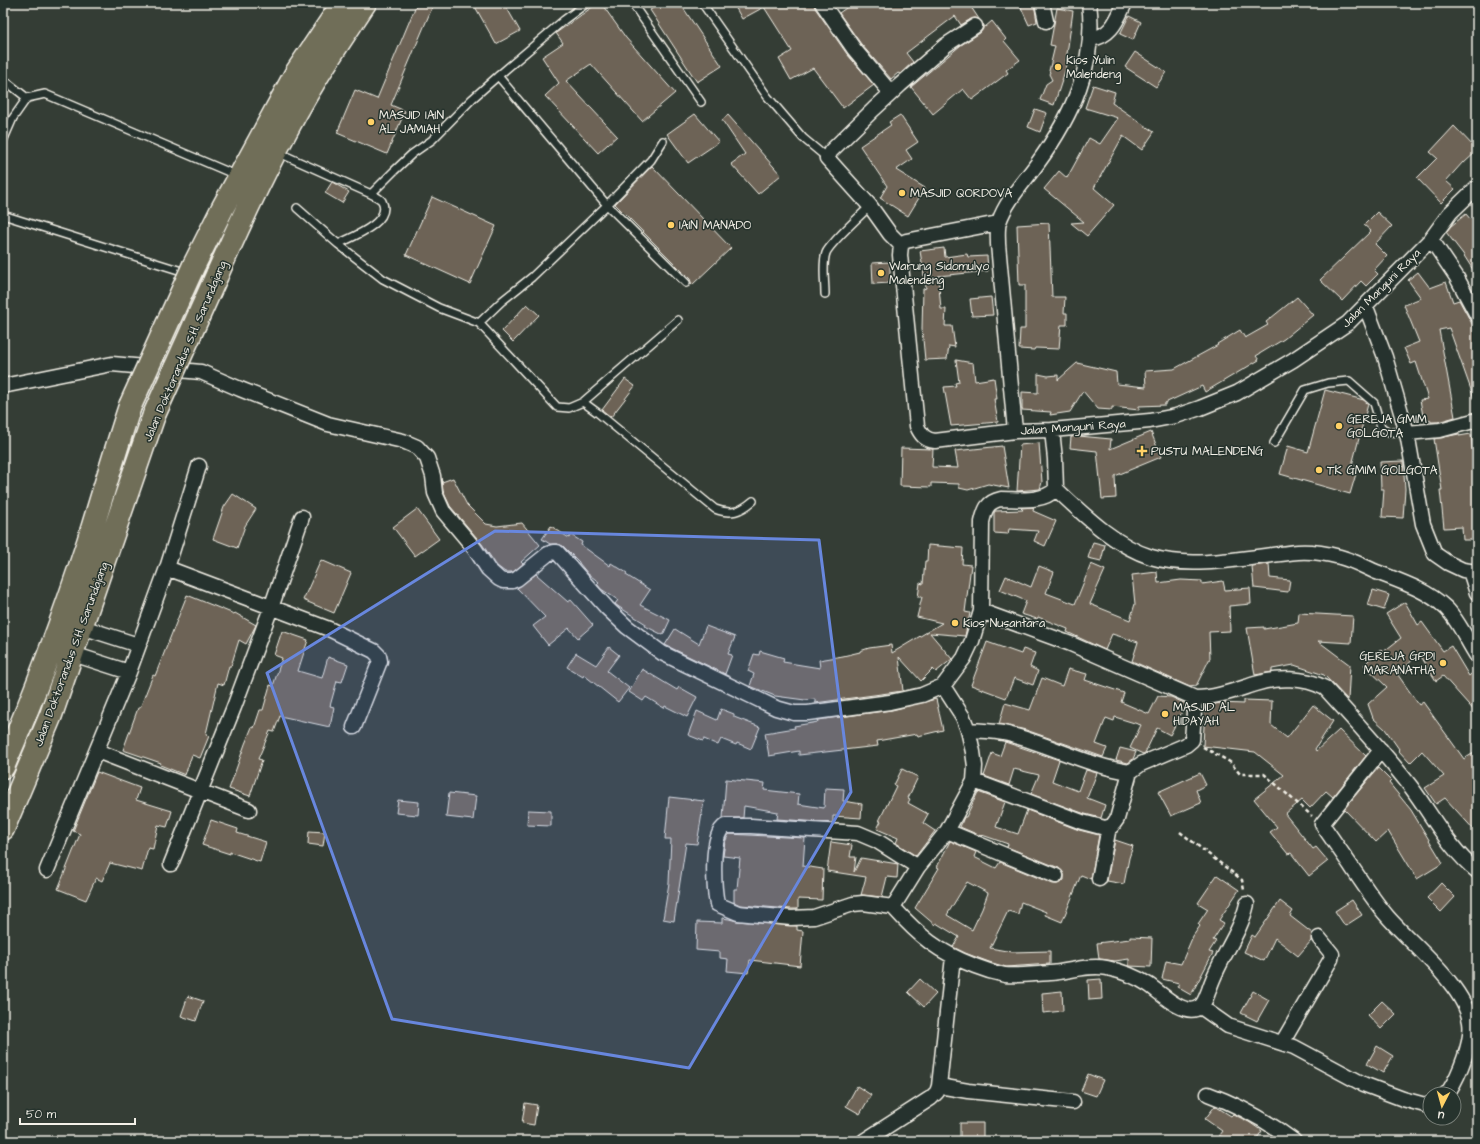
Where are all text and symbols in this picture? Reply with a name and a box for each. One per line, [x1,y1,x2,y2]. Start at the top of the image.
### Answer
place label: Kios Yulin Malendeng [1066,52,1121,84]
marker: Kios Yulin Malendeng [1053,62,1063,72]
place label: MASJID IAIN AL JAMIAH [379,107,444,138]
marker: MASJID IAIN AL JAMIAH [366,117,376,127]
place label: MASJID QORDOVA [910,185,1013,202]
marker: MASJID QORDOVA [897,188,907,198]
place label: IAIN MANADO [679,217,751,234]
marker: IAIN MANADO [666,220,676,230]
street label: Jalan Manguni Raya [1338,245,1425,332]
street label: Jalan Doktorandus S.H. Sarundajang [140,258,232,445]
place label: Warung Sidomulyo Malendeng [889,258,989,290]
marker: Warung Sidomulyo Malendeng [876,268,886,278]
place label: GEREJA GMIM GOLGOTA [1347,411,1427,442]
street label: Jalan Manguni Raya [1020,415,1126,441]
marker: GEREJA GMIM GOLGOTA [1334,421,1344,431]
place label: PUSTU MALENDENG [1151,443,1264,460]
marker: PUSTU MALENDENG [1136,445,1148,457]
place label: TK GMIM GOLGOTA [1327,462,1438,479]
marker: TK GMIM GOLGOTA [1314,465,1324,475]
street label: Jalan Doktorandus S.H. Sarundajang [30,560,114,749]
place label: Kios Nusantara [963,615,1045,632]
marker: Kios Nusantara [950,618,960,628]
place label: GEREJA GPDI MARANATHA [1360,648,1435,679]
marker: GEREJA GPDI MARANATHA [1438,658,1448,668]
place label: MASJID AL HIDAYAH [1173,699,1236,730]
marker: MASJID AL HIDAYAH [1160,709,1170,719]
north arrow [1422,1086,1462,1126]
scale bar [20,1100,135,1126]
text: 50 m [26,1106,57,1123]
text: U [1437,1108,1446,1123]

